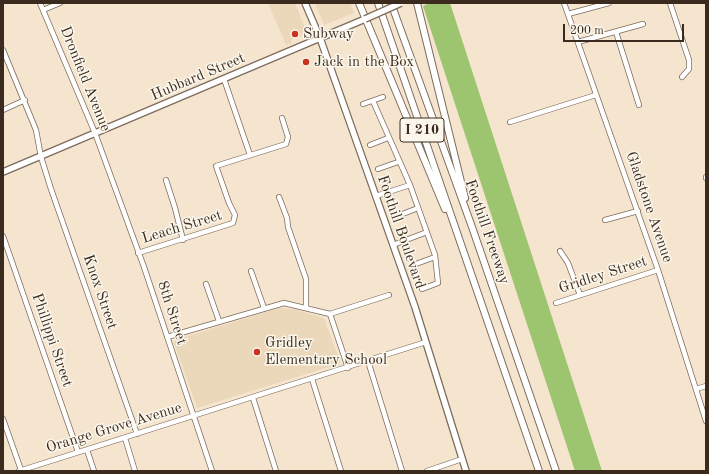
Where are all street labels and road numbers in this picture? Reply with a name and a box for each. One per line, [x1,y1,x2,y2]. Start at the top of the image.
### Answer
street label: Dronfield Avenue [56,24,114,134]
street label: Hubbard Street [148,49,248,105]
road number: I 210 [400,118,444,142]
street label: Gladstone Avenue [622,149,676,265]
street label: Foothill Boulevard [373,173,429,291]
street label: Foothill Freeway [461,177,513,287]
street label: Leach Street [140,206,224,248]
street label: Knox Street [79,252,121,332]
street label: Gridley Street [557,252,649,298]
street label: 8th Street [153,279,191,347]
street label: Phillippi Street [28,291,76,389]
street label: Orange Grove Avenue [44,399,184,457]

